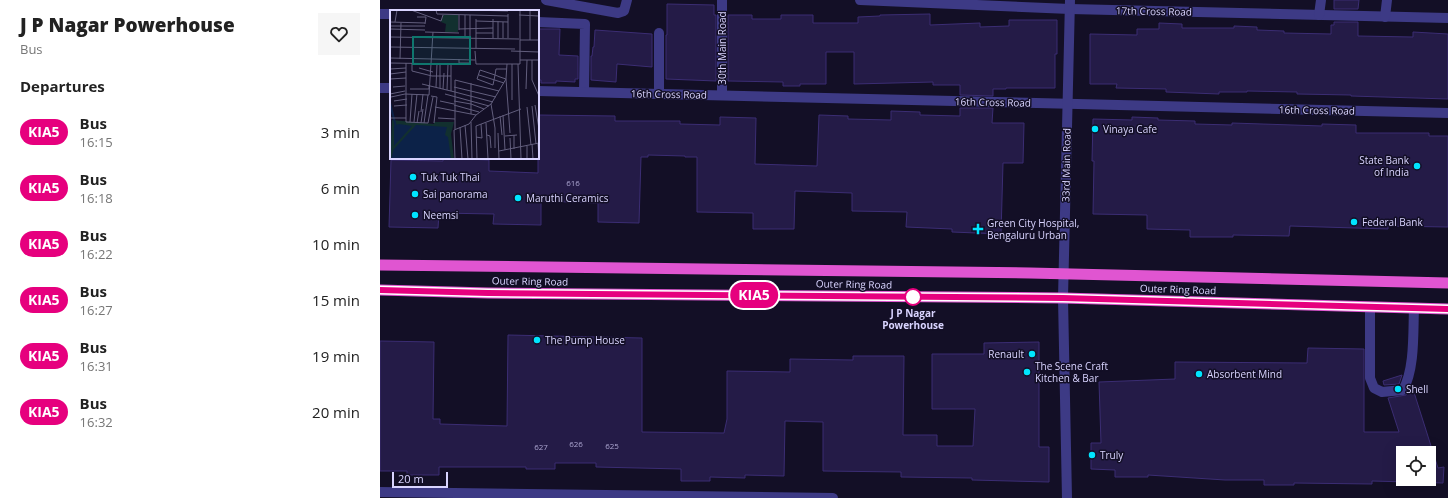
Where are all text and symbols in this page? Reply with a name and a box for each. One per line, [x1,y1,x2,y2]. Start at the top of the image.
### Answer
street label: 17th Cross Road [1116,3,1192,19]
inset map [390,10,539,159]
street label: 30th Main Road [715,11,729,85]
text: J P Nagar Powerhouse [20,12,235,38]
button: heart [318,13,360,55]
text: Bus [20,40,43,58]
text: Departures [20,76,105,96]
street label: 16th Cross Road [631,86,707,102]
street label: 16th Cross Road [955,94,1031,110]
street label: 16th Cross Road [1279,102,1355,118]
text: Bus [80,113,107,133]
text: KIA5 [28,122,60,141]
text: 3 min [321,122,360,142]
place label: Vinaya Cafe [1103,122,1158,136]
marker: Vinaya Cafe [1090,124,1100,134]
street label: 33rd Main Road [1058,128,1074,202]
text: 16:15 [80,133,113,151]
place label: State Bank of India [1359,153,1410,179]
marker: State Bank of India [1412,161,1422,171]
text: Bus [80,169,107,189]
place label: Tuk Tuk Thai [421,170,480,184]
marker: Tuk Tuk Thai [408,172,418,182]
house number: 616 [566,177,580,188]
text: KIA5 [28,178,60,197]
text: 6 min [321,178,360,198]
place label: Sai panorama [423,187,487,201]
text: 16:18 [80,189,113,207]
marker: Sai panorama [410,189,420,199]
place label: Maruthi Ceramics [526,191,609,205]
marker: Maruthi Ceramics [513,193,523,203]
place label: Neemsi [423,208,458,222]
marker: Neemsi [410,210,420,220]
place label: Federal Bank [1362,215,1423,229]
place label: Green City Hospital, Bengaluru Urban [987,216,1079,242]
marker: Federal Bank [1349,217,1359,227]
marker: Green City Hospital, Bengaluru Urban [972,223,984,235]
text: Bus [80,225,107,245]
text: KIA5 [28,234,60,253]
text: 10 min [312,234,360,254]
text: 16:22 [80,245,113,263]
street label: Outer Ring Road [492,273,568,289]
street label: Outer Ring Road [816,276,892,292]
text: Bus [80,281,107,301]
street label: Outer Ring Road [1140,281,1216,297]
line badge: KIA5 [726,282,782,308]
text: KIA5 [738,285,770,304]
marker: J P Nagar Powerhouse [904,288,922,306]
text: KIA5 [28,290,60,309]
text: 15 min [312,290,360,310]
text: 16:27 [80,301,113,319]
place label: J P Nagar Powerhouse [882,306,944,332]
place label: The Pump House [545,333,625,347]
marker: The Pump House [532,335,542,345]
text: Bus [80,337,107,357]
text: KIA5 [28,346,60,365]
text: 19 min [312,346,360,366]
place label: Renault [988,347,1024,361]
marker: Renault [1027,349,1037,359]
text: 16:31 [80,357,113,375]
place label: The Scene Craft Kitchen & Bar [1035,359,1108,385]
marker: The Scene Craft Kitchen & Bar [1022,367,1032,377]
place label: Absorbent Mind [1207,367,1282,381]
marker: Absorbent Mind [1194,369,1204,379]
place label: Shell [1406,382,1428,396]
marker: Shell [1393,384,1403,394]
text: Bus [80,393,107,413]
text: KIA5 [28,402,60,421]
text: 20 min [312,402,360,422]
text: 16:32 [80,413,113,431]
house number: 626 [569,438,583,449]
house number: 625 [605,440,619,451]
house number: 627 [534,441,548,452]
map controls [1396,446,1436,486]
button: locate [1396,446,1436,486]
place label: Truly [1100,448,1124,462]
marker: Truly [1087,450,1097,460]
scale bar [392,470,448,489]
text: 20 m [398,471,424,486]

